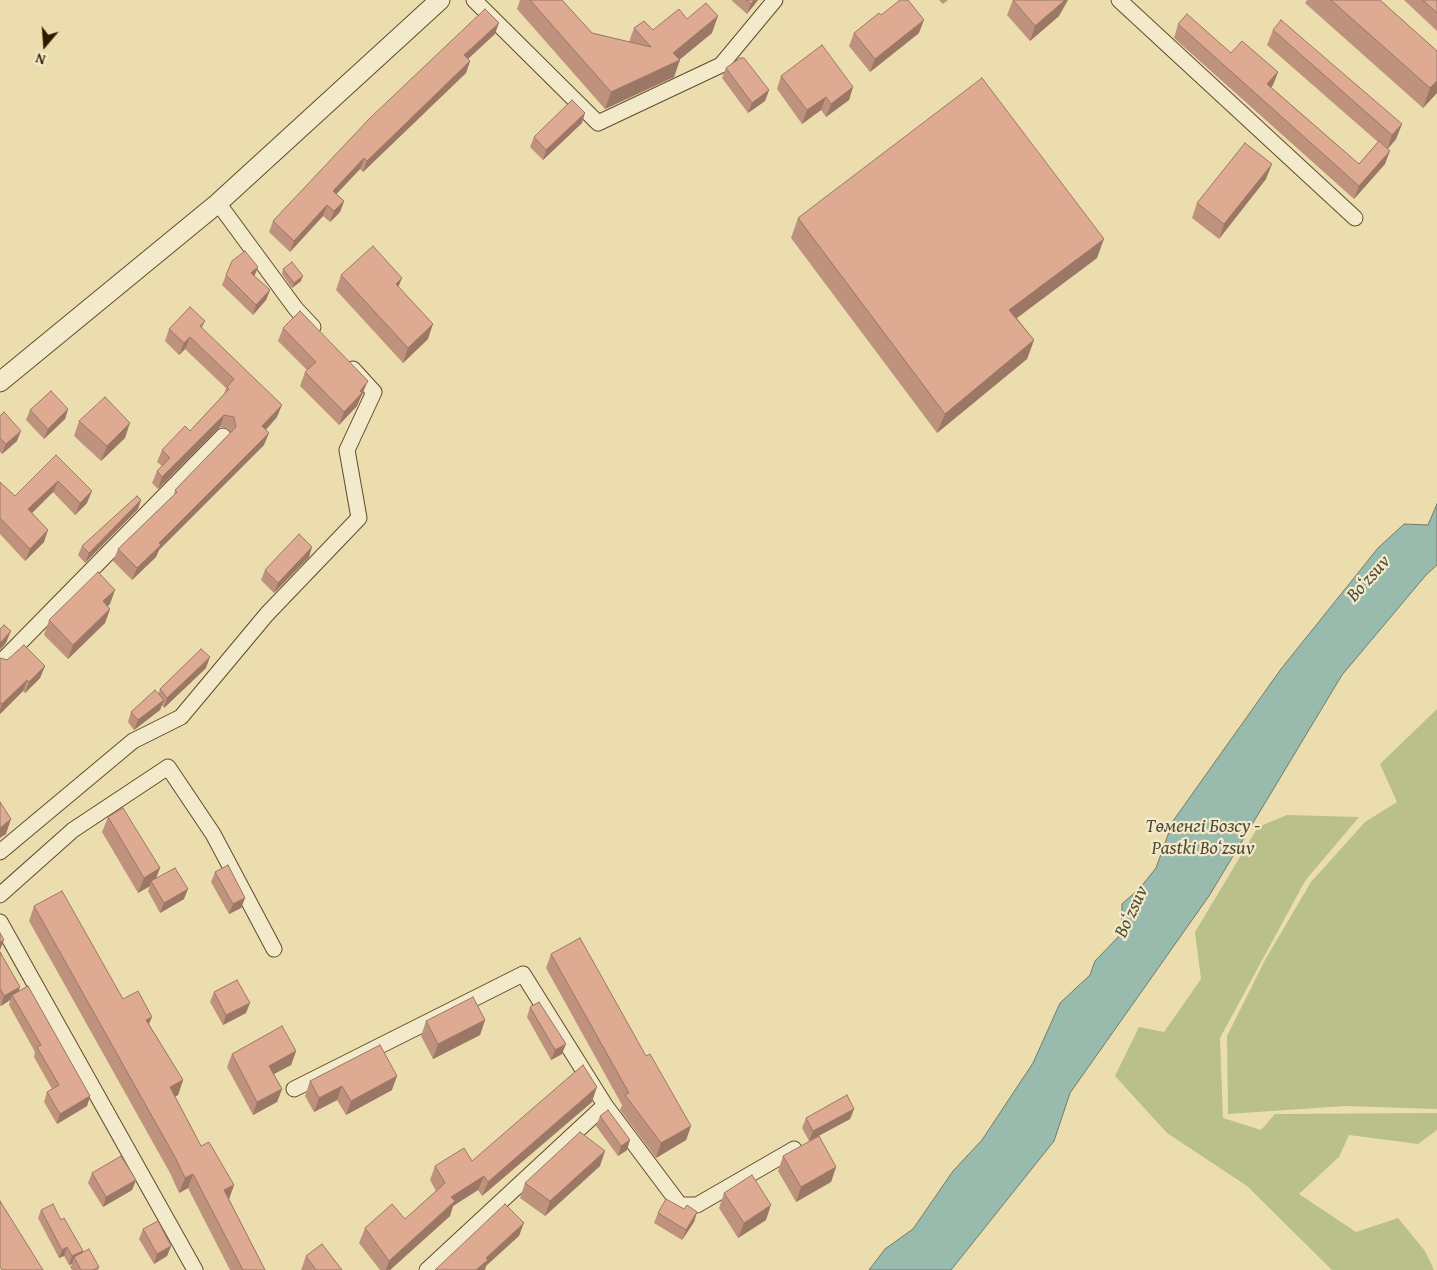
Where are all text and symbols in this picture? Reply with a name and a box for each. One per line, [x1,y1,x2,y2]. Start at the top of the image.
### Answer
north arrow [20,20,70,70]
text: N [33,48,48,70]
water label: Boʻzsuv [1342,551,1396,607]
water label: Төменгі Бозсу - Pastki Boʻzsuv [1146,816,1260,860]
water label: Boʻzsuv [1110,882,1154,942]

